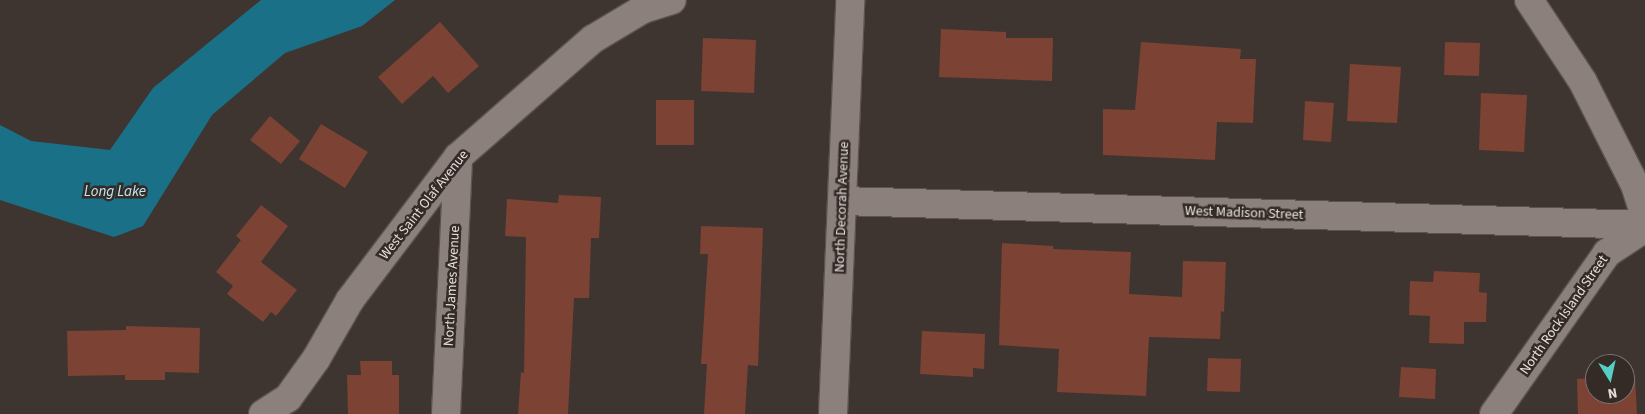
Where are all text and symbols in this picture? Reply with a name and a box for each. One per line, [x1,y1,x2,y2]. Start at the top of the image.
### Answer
street label: North Decorah Avenue [831,141,853,273]
street label: West Saint Olaf Avenue [376,147,472,263]
water label: Long Lake [84,183,146,201]
street label: West Madison Street [1184,203,1304,223]
street label: North James Avenue [440,225,464,347]
street label: North Rock Island Street [1516,252,1612,378]
north arrow [1585,354,1635,404]
text: N [1606,382,1619,403]

